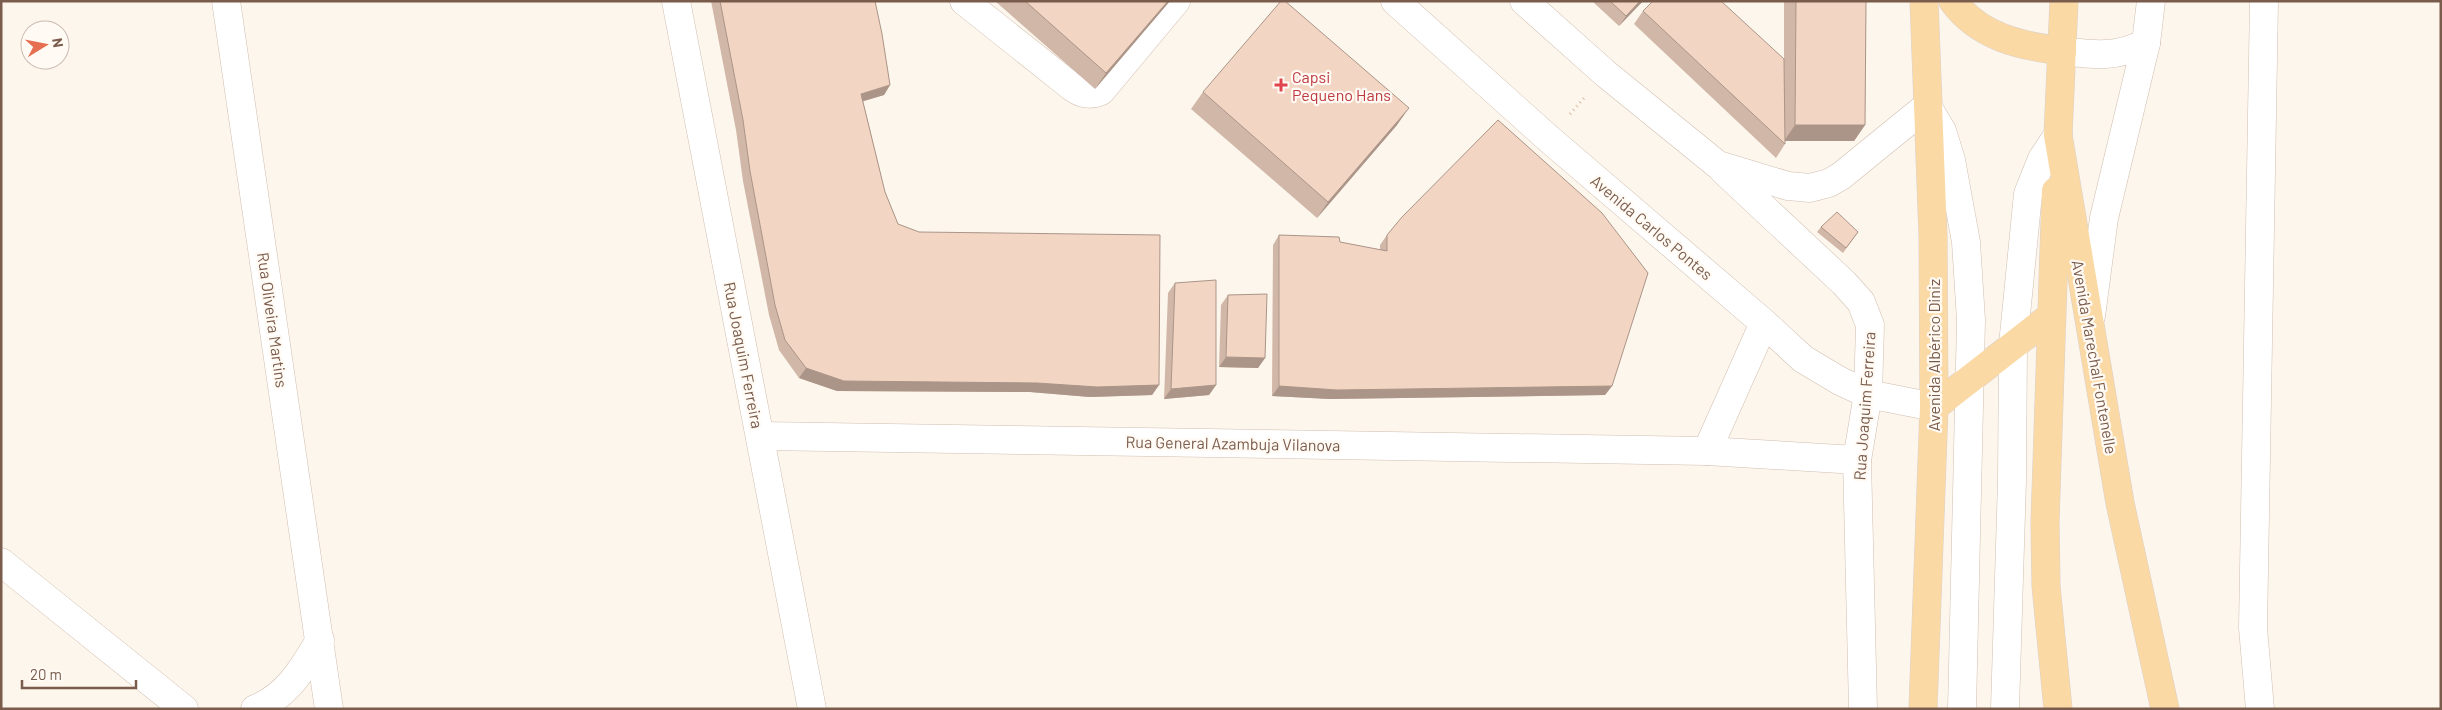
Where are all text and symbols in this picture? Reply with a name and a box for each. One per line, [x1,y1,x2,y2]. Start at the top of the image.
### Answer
north arrow [20,20,70,70]
text: N [49,37,67,49]
place label: Capsi Pequeno Hans [1292,67,1391,104]
marker: Capsi Pequeno Hans [1274,78,1288,92]
street label: Avenida Carlos Pontes [1587,171,1717,283]
street label: Rua Oliveira Martins [254,251,292,389]
street label: Avenida Marechal Fontenelle [2069,259,2121,455]
street label: Avenida Albérico Diniz [1924,279,1943,431]
street label: Rua Joaquim Ferreira [720,280,768,430]
street label: Rua Joaquim Ferreira [1849,331,1879,481]
street label: Rua General Azambuja Vilanova [1126,432,1340,454]
scale bar [22,658,136,690]
text: 20 m [30,665,62,683]

